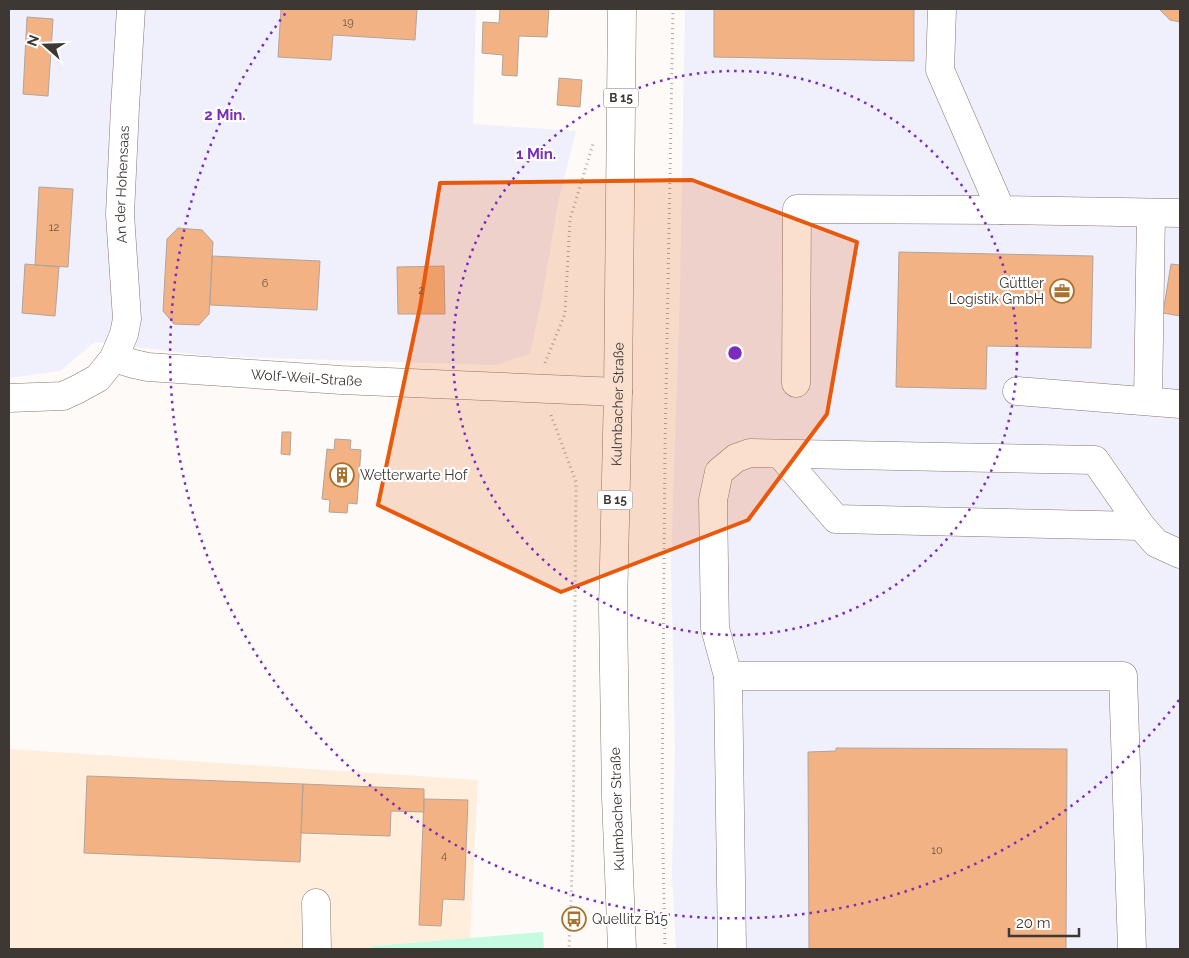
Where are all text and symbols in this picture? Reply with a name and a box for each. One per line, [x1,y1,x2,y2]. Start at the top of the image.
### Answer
house number: 19 [342,16,354,29]
north arrow [20,20,70,70]
text: N [23,33,42,48]
road number: B 15 [604,89,638,108]
text: 2 Min. [204,106,246,124]
street label: An der Hohensaas [112,125,132,244]
text: 1 Min. [516,145,556,163]
house number: 12 [49,221,59,234]
place label: Güttler Logistik GmbH [949,275,1044,307]
house number: 6 [262,277,269,290]
office icon: Güttler Logistik GmbH [1049,278,1075,304]
house number: 2 [418,284,424,297]
street label: Kulmbacher Straße [608,342,627,466]
centre of rings [726,344,744,362]
street label: Wolf-Weil-Straße [250,366,362,389]
building icon: Wetterwarte Hof [329,462,355,488]
place label: Wetterwarte Hof [360,467,469,483]
road number: B 15 [598,490,632,510]
street label: Kulmbacher Straße [607,747,627,871]
house number: 10 [931,844,943,857]
house number: 4 [441,849,447,862]
bus stop icon: Quellitz B15 [561,906,587,932]
scale bar [1009,906,1079,938]
place label: Quellitz B15 [592,911,668,927]
text: 20 m [1016,914,1051,932]

